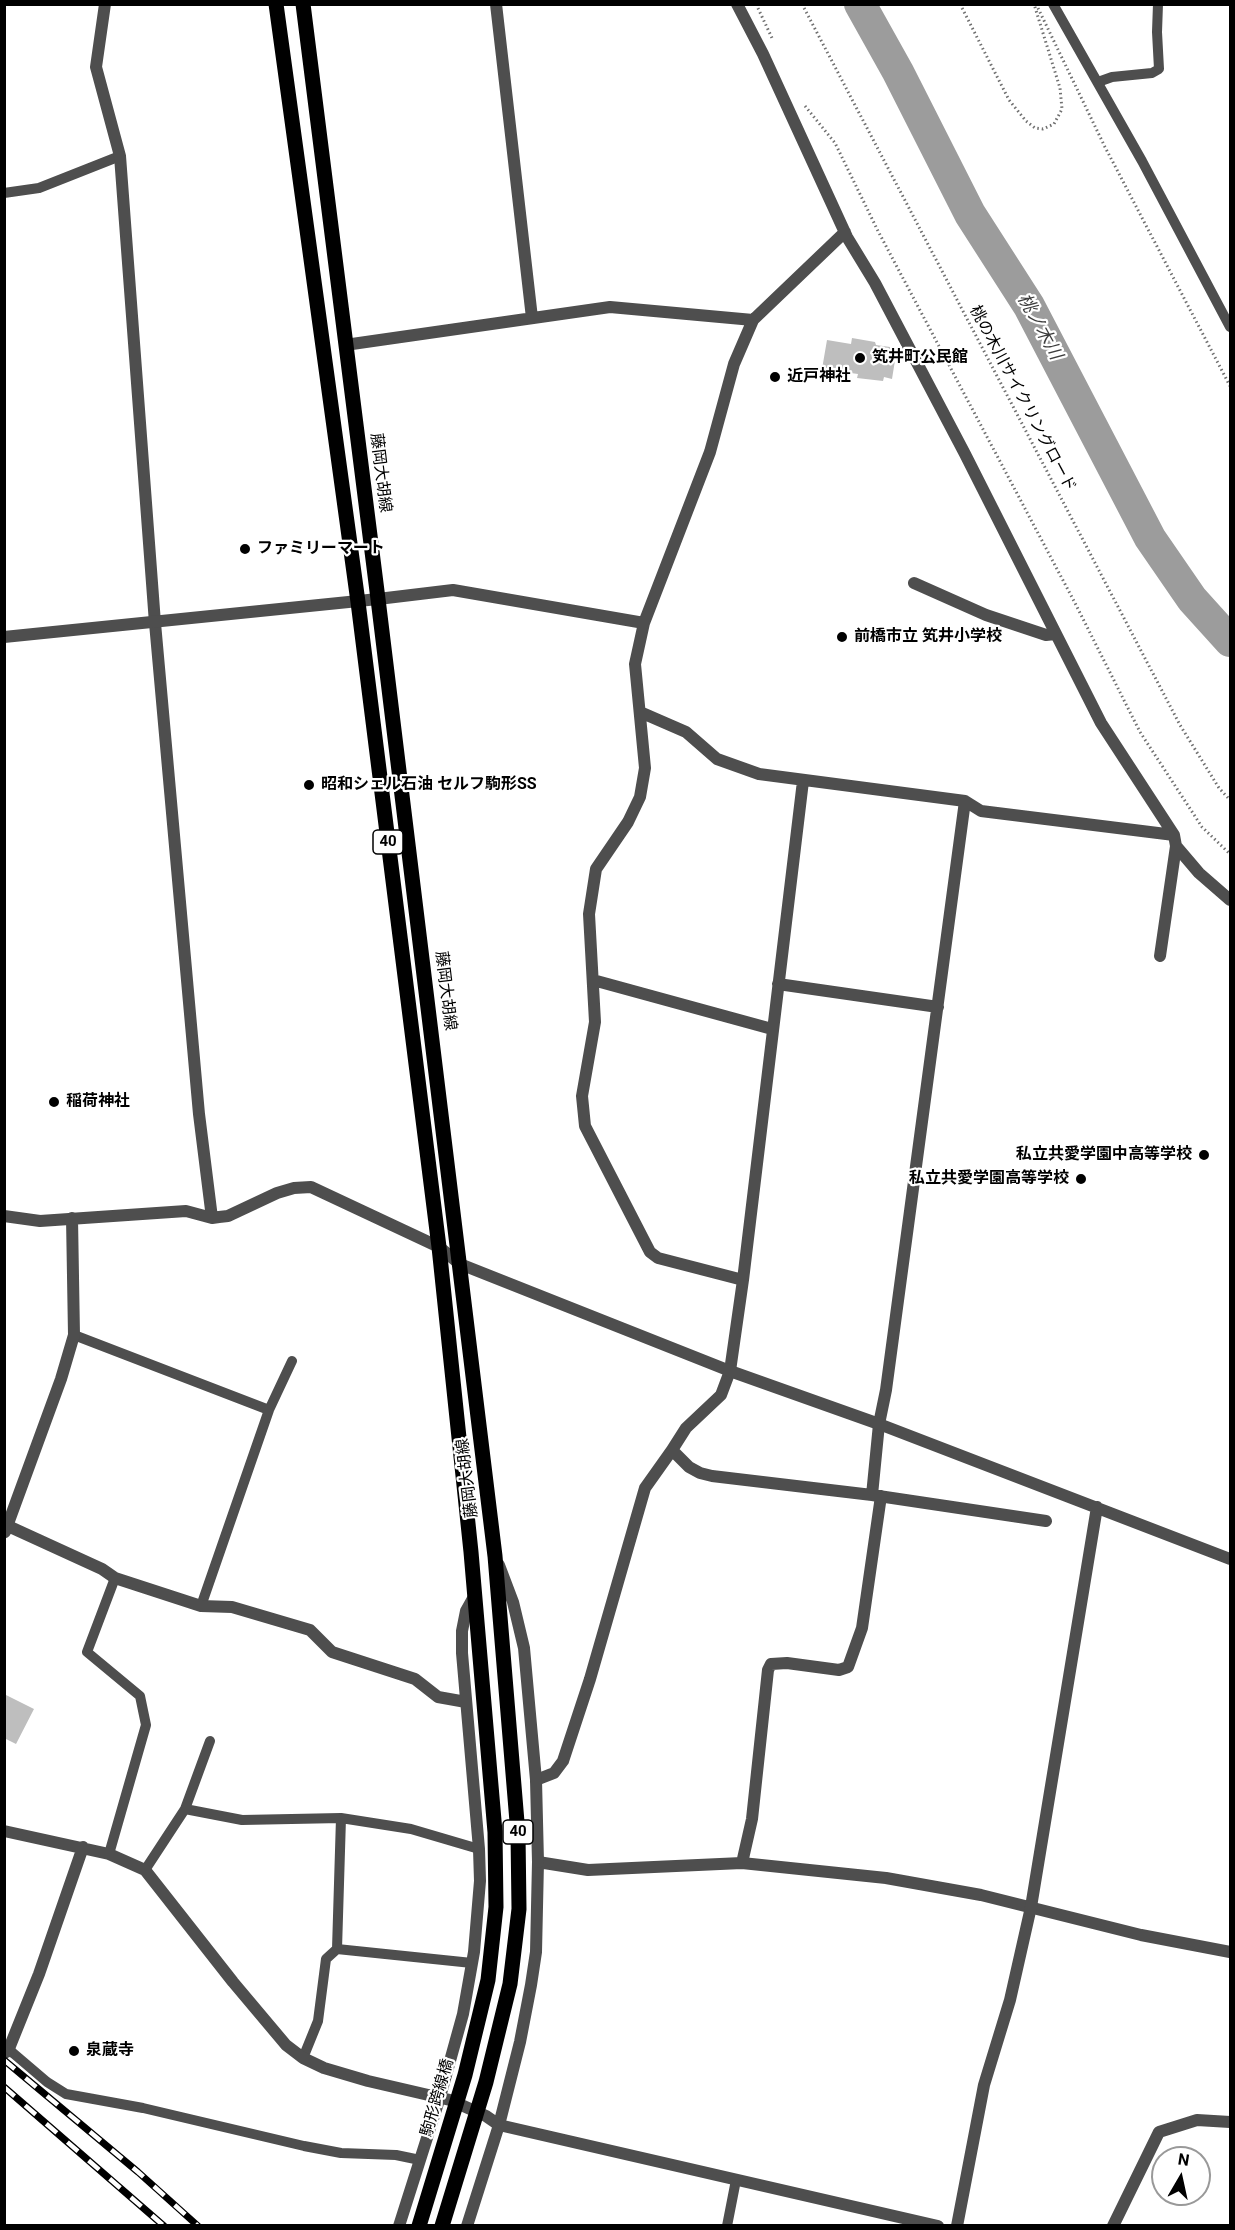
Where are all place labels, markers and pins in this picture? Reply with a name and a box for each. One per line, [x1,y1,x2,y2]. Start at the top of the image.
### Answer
place label: 笂井町公民館 [872,348,968,368]
marker: 笂井町公民館 [853,351,867,365]
place label: 近戸神社 [787,367,851,387]
marker: 近戸神社 [768,370,782,384]
place label: ファミリーマート [257,539,385,559]
marker: ファミリーマート [238,542,252,556]
place label: 前橋市立 笂井小学校 [854,627,1002,647]
marker: 前橋市立 笂井小学校 [835,630,849,644]
place label: 昭和シェル石油 セルフ駒形SS [321,775,537,795]
marker: 昭和シェル石油 セルフ駒形SS [302,778,316,792]
place label: 稲荷神社 [66,1092,130,1112]
marker: 稲荷神社 [47,1095,61,1109]
place label: 私立共愛学園中高等学校 [1016,1145,1192,1165]
marker: 私立共愛学園中高等学校 [1197,1148,1211,1162]
place label: 私立共愛学園高等学校 [909,1169,1069,1189]
marker: 私立共愛学園高等学校 [1074,1172,1088,1186]
place label: 泉蔵寺 [86,2041,134,2061]
marker: 泉蔵寺 [67,2044,81,2058]

